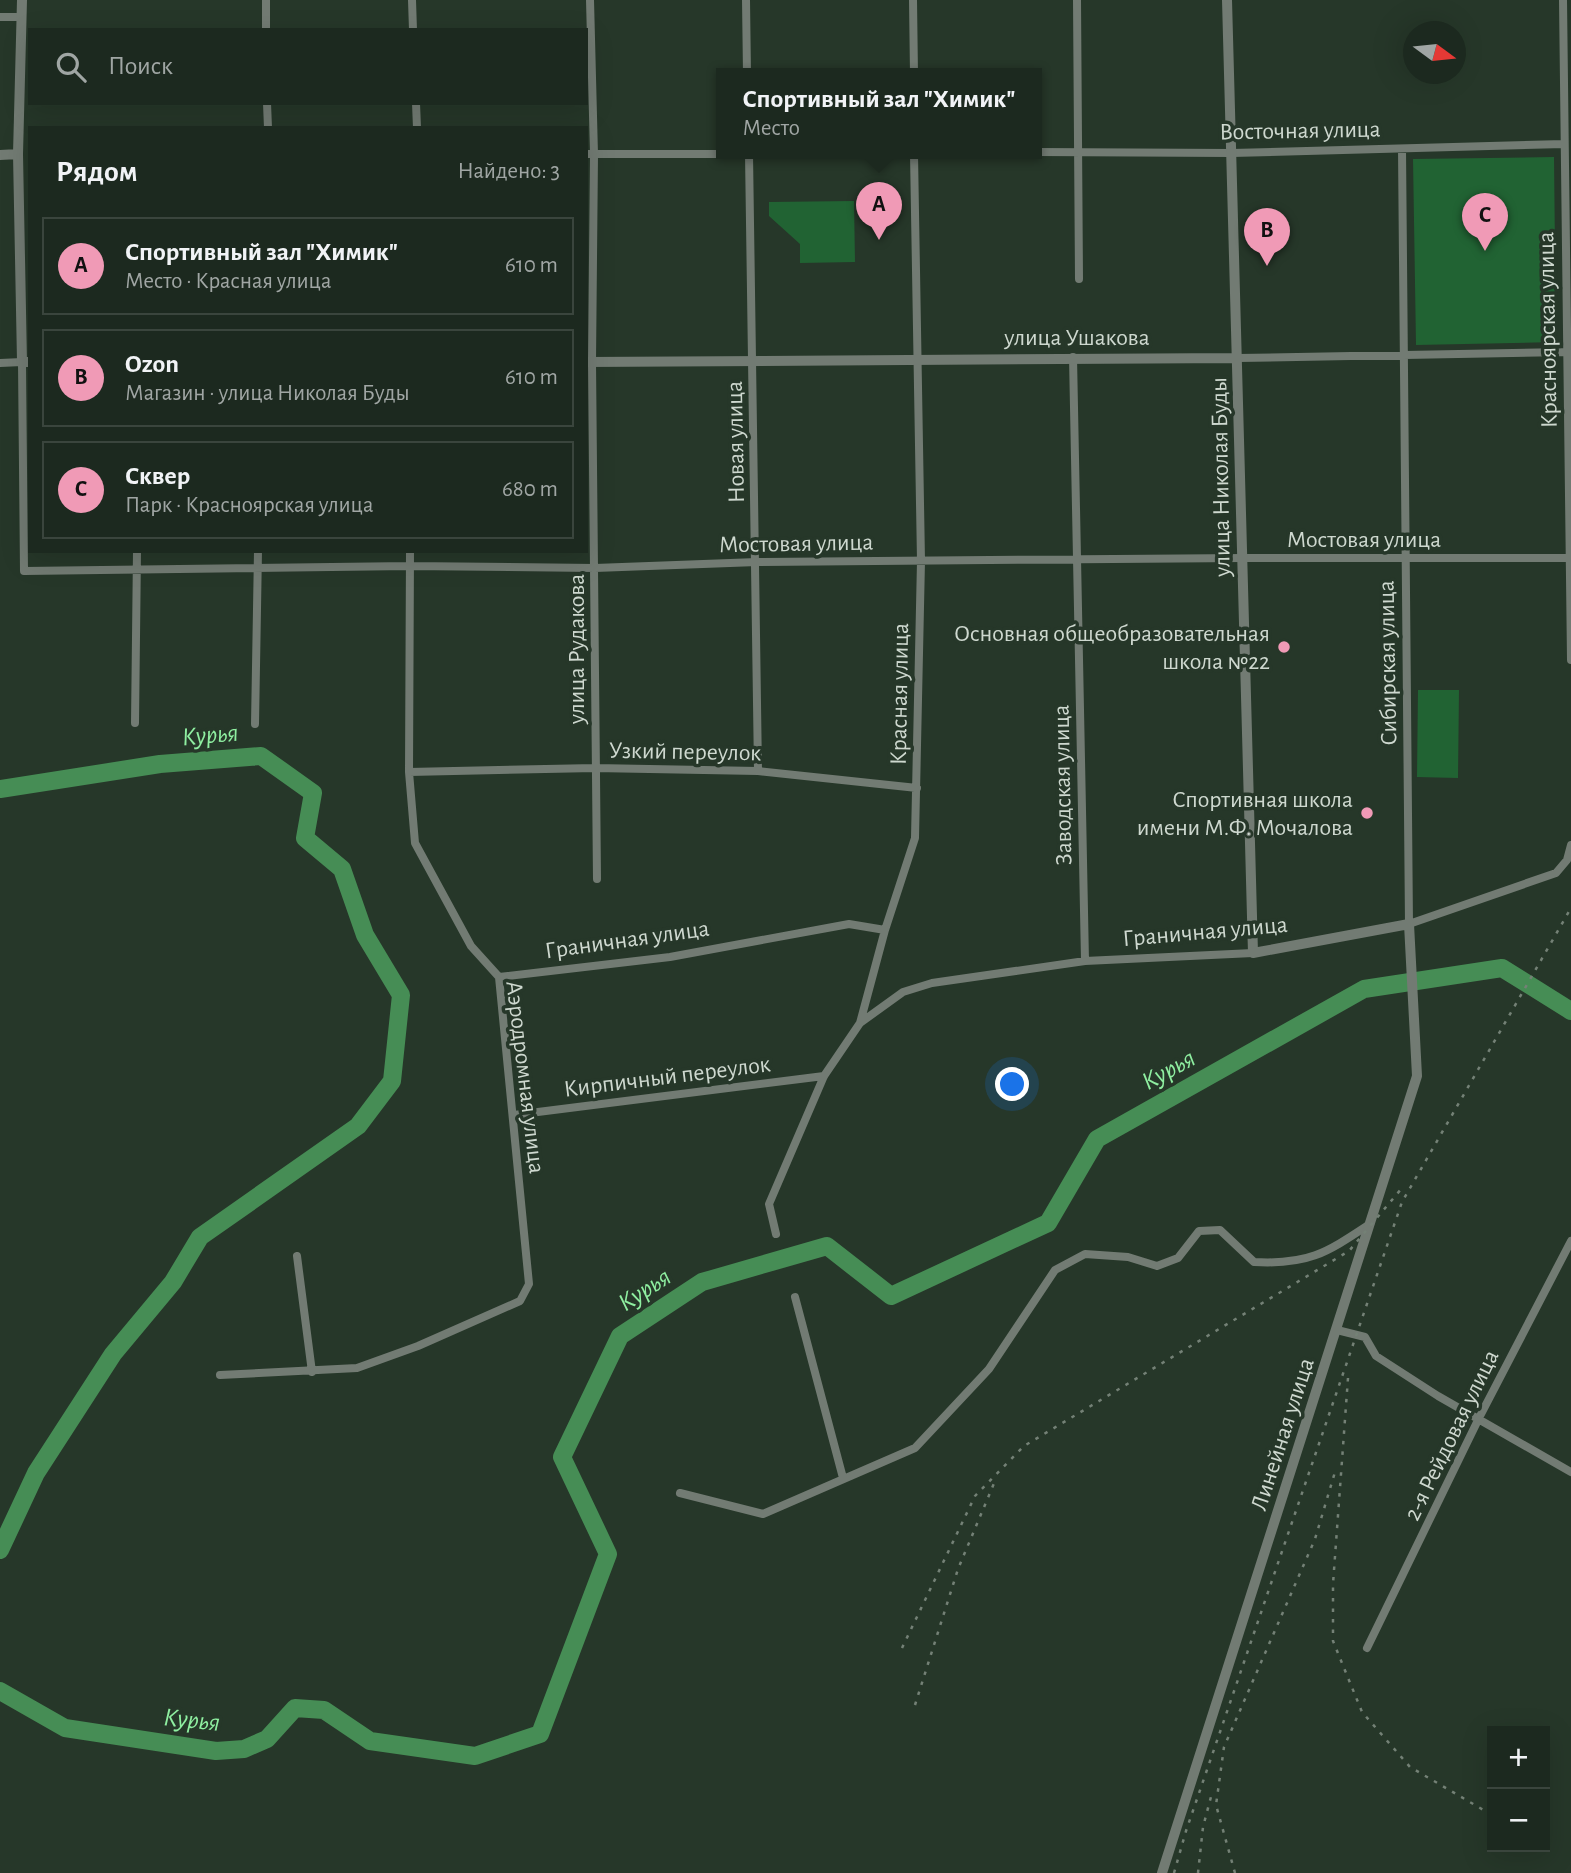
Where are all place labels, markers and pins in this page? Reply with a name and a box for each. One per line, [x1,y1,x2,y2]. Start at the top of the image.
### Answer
pin: A [856,182,902,240]
pin: C [1462,193,1508,251]
pin: B [1244,208,1290,266]
place label: Основная общеобразовательная школа №22 [954,622,1270,674]
marker: Основная общеобразовательная школа №22 [1276,639,1292,655]
place label: Спортивная школа имени М.Ф. Мочалова [1137,788,1353,840]
marker: Спортивная школа имени М.Ф. Мочалова [1359,805,1375,821]

